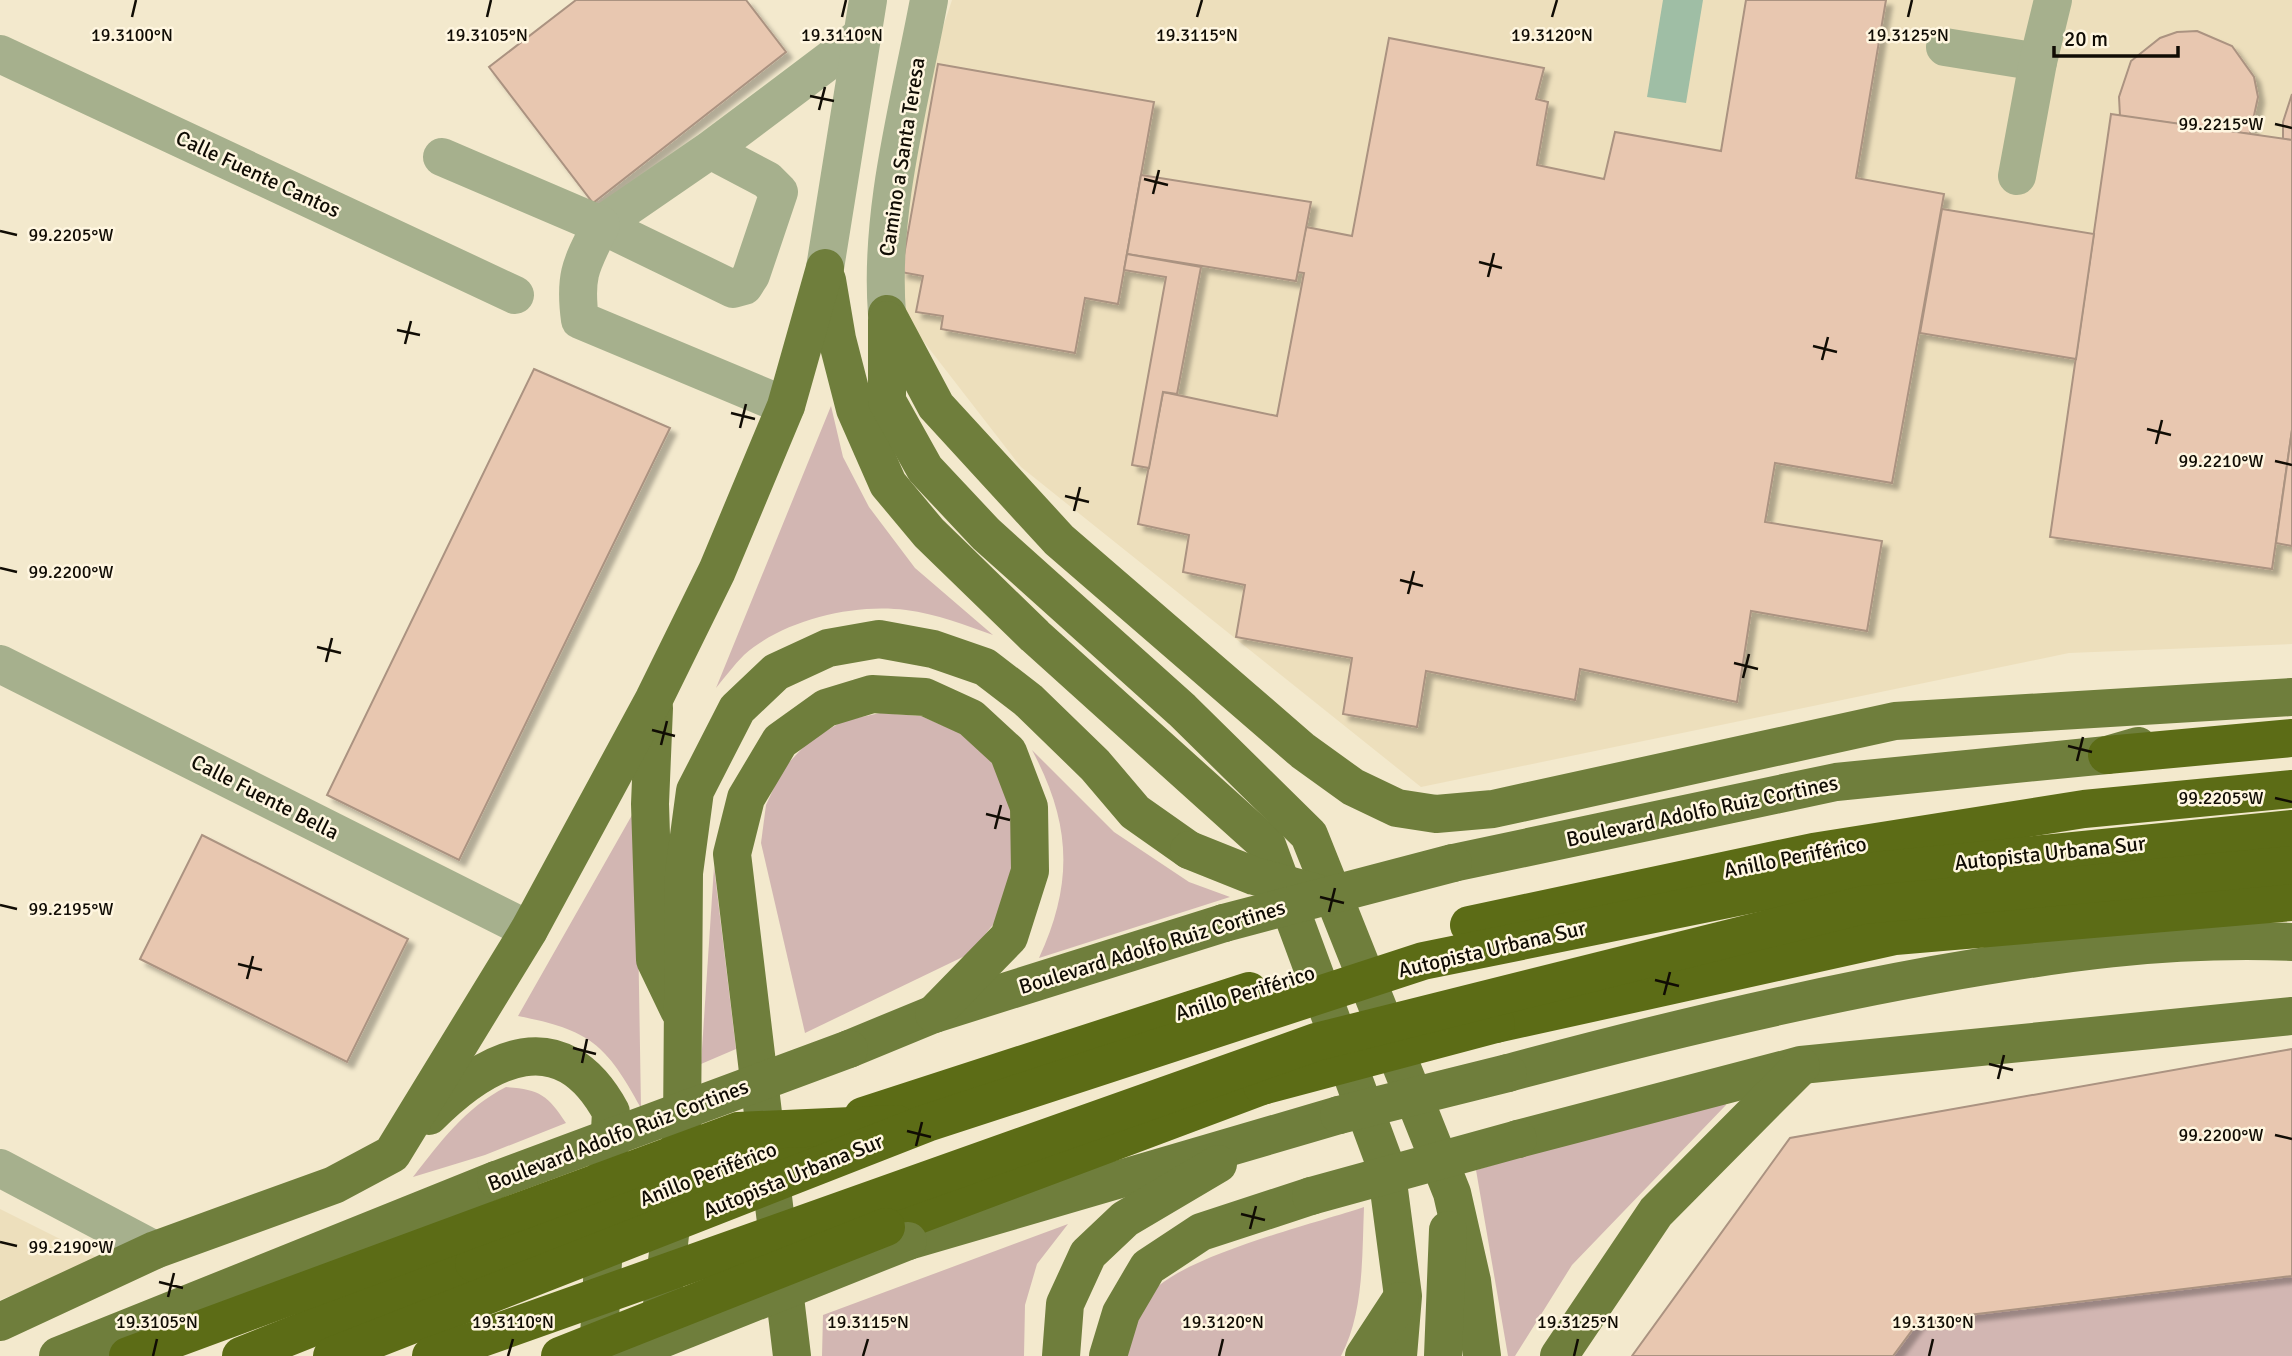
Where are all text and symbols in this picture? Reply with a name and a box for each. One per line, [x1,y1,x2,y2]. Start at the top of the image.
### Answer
scale bar [2054,14,2178,58]
text: 19.3100°N [91,24,173,46]
text: 19.3105°N [446,24,528,46]
text: 19.3110°N [801,24,883,46]
text: 19.3115°N [1156,24,1238,46]
text: 19.3120°N [1511,24,1593,46]
text: 19.3125°N [1867,24,1949,46]
text: 20 m [2064,26,2108,52]
street label: Camino a Santa Teresa [873,56,931,258]
text: 99.2215°W [2178,113,2264,135]
street label: Calle Fuente Cantos [172,125,344,223]
text: 99.2205°W [28,224,114,246]
text: 99.2210°W [2178,450,2264,472]
text: 99.2200°W [28,561,114,583]
street label: Calle Fuente Bella [187,749,343,845]
street label: Boulevard Adolfo Ruiz Cortines [1564,769,1840,853]
text: 99.2205°W [2178,787,2264,809]
street label: Anillo Periférico [1721,830,1869,884]
street label: Autopista Urbana Sur [1953,830,2147,876]
street label: Boulevard Adolfo Ruiz Cortines [1016,894,1288,1000]
text: 99.2195°W [28,898,114,920]
street label: Autopista Urbana Sur [1396,915,1589,983]
street label: Anillo Periférico [1172,959,1318,1027]
street label: Boulevard Adolfo Ruiz Cortines [484,1073,752,1197]
text: 99.2200°W [2178,1124,2264,1146]
street label: Autopista Urbana Sur [699,1128,887,1224]
street label: Anillo Periférico [636,1136,780,1212]
text: 99.2190°W [28,1236,114,1258]
text: 19.3105°N [116,1311,198,1333]
text: 19.3110°N [472,1311,554,1333]
text: 19.3115°N [827,1311,909,1333]
text: 19.3120°N [1182,1311,1264,1333]
text: 19.3125°N [1537,1311,1619,1333]
text: 19.3130°N [1892,1311,1974,1333]

